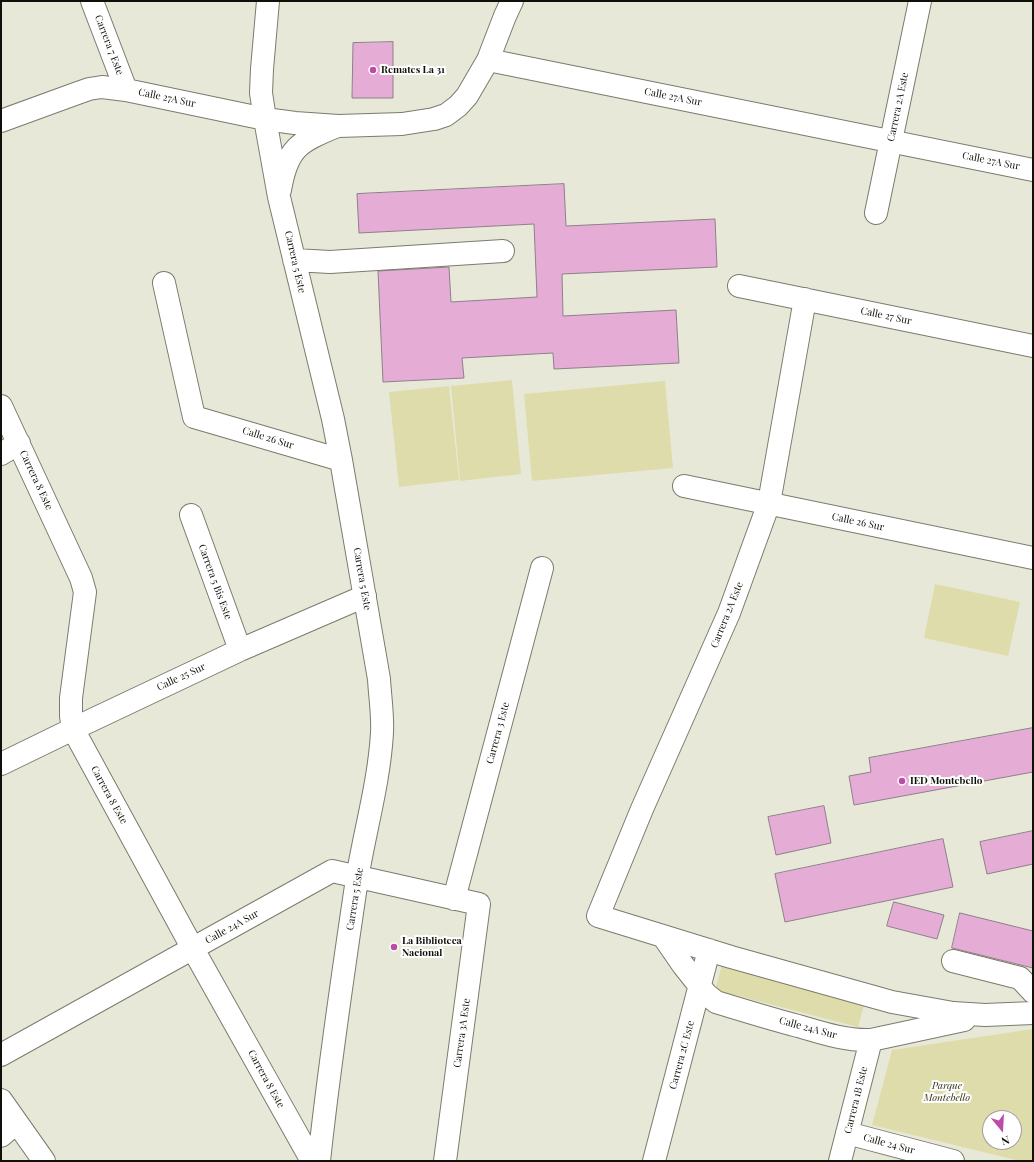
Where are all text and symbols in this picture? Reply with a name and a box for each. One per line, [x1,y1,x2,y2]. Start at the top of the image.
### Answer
street label: Carrera 7 Este [92,13,126,77]
place label: Remates La 31 [381,64,445,76]
marker: Remates La 31 [368,65,378,75]
street label: Carrera 2A Este [885,71,911,143]
street label: Calle 27A Sur [137,86,197,110]
street label: Calle 27A Sur [643,86,703,108]
street label: Calle 27A Sur [961,150,1021,172]
street label: Carrera 5 Este [282,230,308,294]
street label: Calle 27 Sur [859,305,913,327]
street label: Calle 26 Sur [241,424,295,452]
street label: Carrera 8 Este [17,448,55,512]
street label: Calle 26 Sur [831,511,885,533]
street label: Carrera 5 Bis Este [196,543,234,621]
street label: Carrera 5 Este [351,547,373,611]
street label: Carrera 2A Este [708,580,746,650]
street label: Calle 25 Sur [155,661,207,693]
street label: Carrera 3 Este [484,701,512,765]
street label: Carrera 8 Este [88,764,130,826]
place label: IED Montebello [910,775,982,787]
marker: IED Montebello [897,776,907,786]
street label: Carrera 5 Este [344,867,366,931]
street label: Calle 24A Sur [203,907,261,947]
place label: La Biblioteca Nacional [402,935,462,958]
marker: La Biblioteca Nacional [389,942,399,952]
street label: Carrera 3A Este [451,998,473,1068]
street label: Calle 24A Sur [778,1015,838,1041]
street label: Carrera 2C Este [667,1019,697,1091]
street label: Carrera 8 Este [245,1048,287,1110]
street label: Carrera 1B Este [842,1065,870,1135]
park label: Parque Montebello [924,1080,970,1104]
north arrow [982,1110,1022,1150]
street label: Calle 24 Sur [862,1131,916,1157]
text: N [999,1133,1012,1149]

